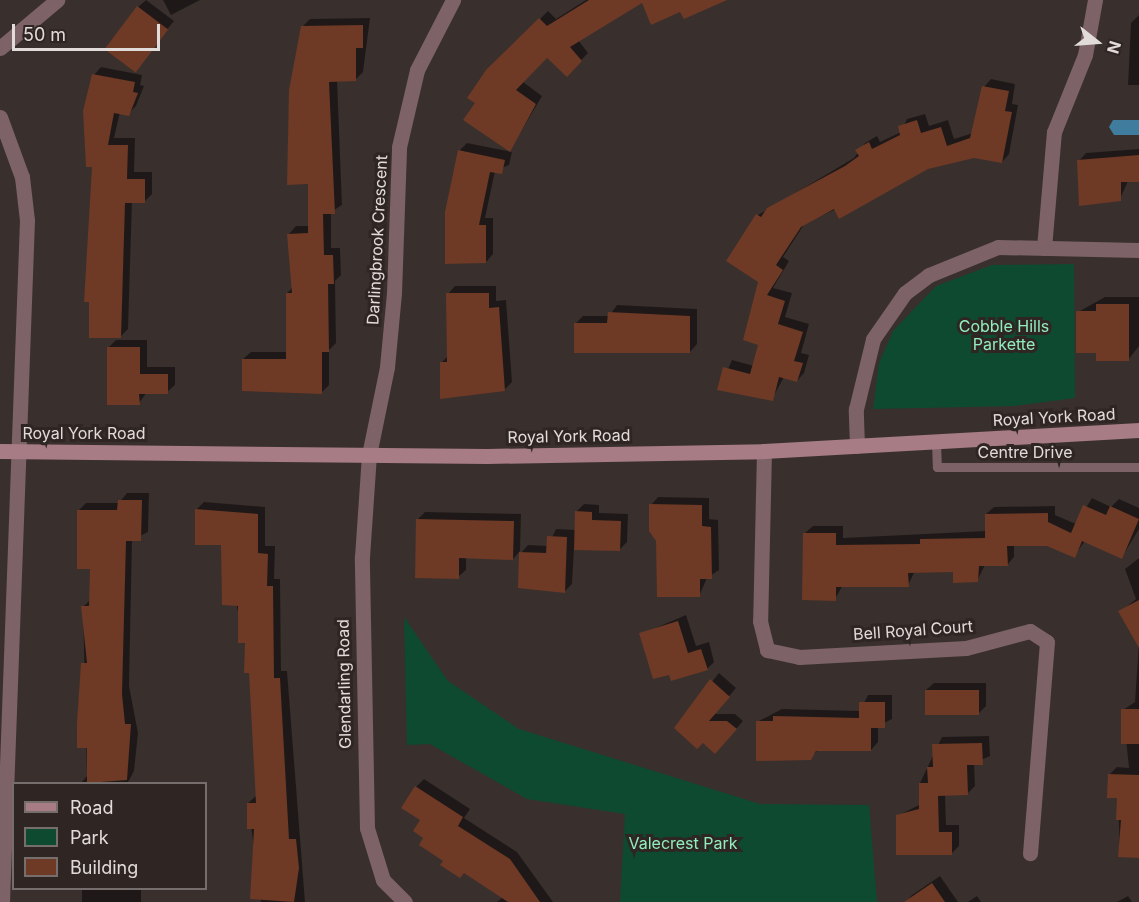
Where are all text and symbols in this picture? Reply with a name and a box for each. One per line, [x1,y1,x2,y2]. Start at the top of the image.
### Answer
scale bar [15,12,164,50]
north arrow [1067,12,1127,72]
text: 50 m [23,24,66,45]
text: N [1103,38,1126,56]
street label: Darlingbrook Crescent [363,155,391,325]
park label: Cobble Hills Parkette [959,316,1049,354]
street label: Royal York Road [992,404,1116,430]
street label: Royal York Road [23,423,145,443]
street label: Royal York Road [507,425,631,447]
street label: Centre Drive [978,442,1072,462]
street label: Bell Royal Court [853,616,973,644]
street label: Glendarling Road [333,619,355,749]
legend [12,782,207,890]
text: Road [70,797,113,818]
text: Park [70,827,109,848]
park label: Valecrest Park [628,833,738,853]
text: Building [70,857,138,878]

